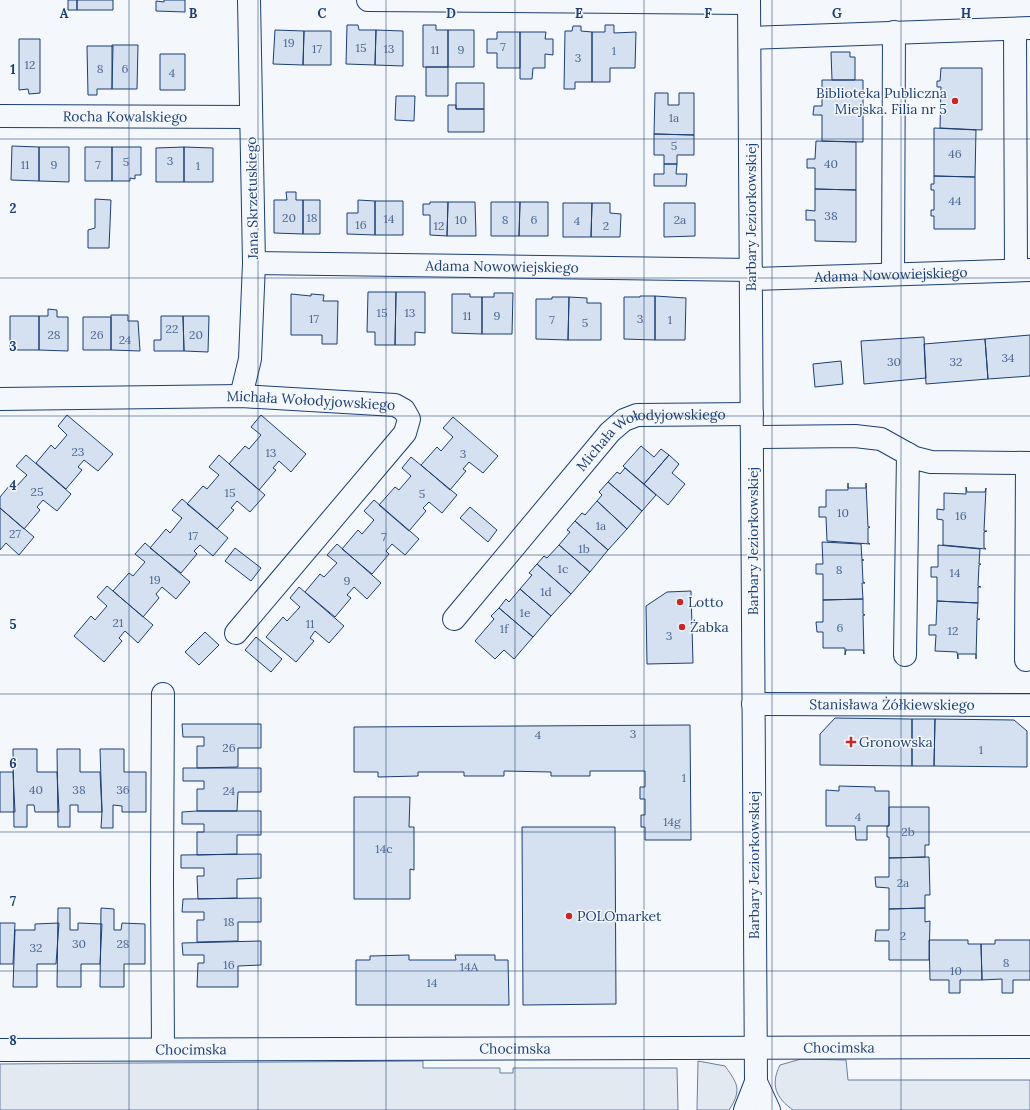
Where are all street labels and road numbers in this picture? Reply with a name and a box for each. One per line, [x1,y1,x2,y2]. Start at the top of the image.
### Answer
street label: Rocha Kowalskiego [63,107,187,126]
street label: Jana Skrzetuskiego [242,136,262,261]
street label: Barbary Jeziorkowskiej [742,143,760,291]
street label: Adama Nowowiejskiego [424,256,579,277]
street label: Adama Nowowiejskiego [813,263,968,286]
street label: Michała Wołodyjowskiego [226,387,396,414]
street label: Michała Wołodyjowskiego [572,405,726,475]
street label: Barbary Jeziorkowskiej [744,467,762,615]
street label: Stanisława Żółkiewskiego [809,695,975,714]
street label: Barbary Jeziorkowskiej [745,791,763,939]
street label: Chocimska [803,1038,875,1057]
street label: Chocimska [479,1039,551,1058]
street label: Chocimska [155,1040,227,1059]

